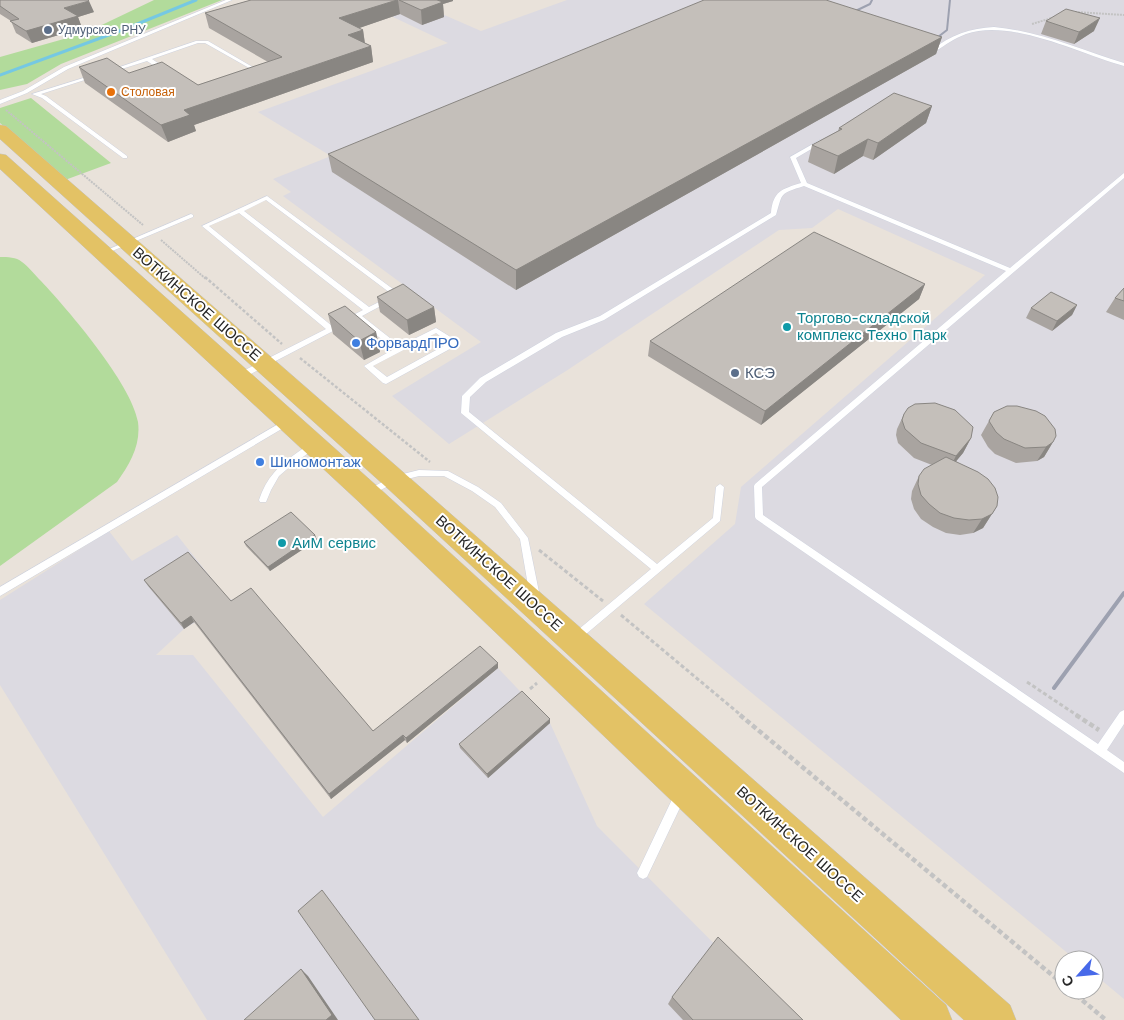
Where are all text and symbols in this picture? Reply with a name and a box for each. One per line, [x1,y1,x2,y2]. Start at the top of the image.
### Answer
place label: Удмурское РНУ [58,23,146,37]
marker: Удмурское РНУ [42,24,54,36]
place label: Столовая [121,85,175,99]
marker: Столовая [105,86,117,98]
street label: ВОТКИНСКОЕ ШОССЕ [129,243,265,365]
place label: Торгово-складской комплекс Техно Парк [797,309,947,344]
marker: Торгово-складской комплекс Техно Парк [781,321,793,333]
place label: ФорвардПРО [366,334,459,352]
marker: ФорвардПРО [350,337,362,349]
place label: КСЭ [745,364,775,382]
marker: КСЭ [729,367,741,379]
place label: Шиномонтаж [270,453,361,471]
marker: Шиномонтаж [254,456,266,468]
street label: ВОТКИНСКОЕ ШОССЕ [432,511,566,635]
place label: АиМ сервис [292,534,377,552]
marker: АиМ сервис [276,537,288,549]
street label: ВОТКИНСКОЕ ШОССЕ [733,782,867,906]
north arrow [1054,950,1104,1000]
text: С [1058,973,1077,989]

